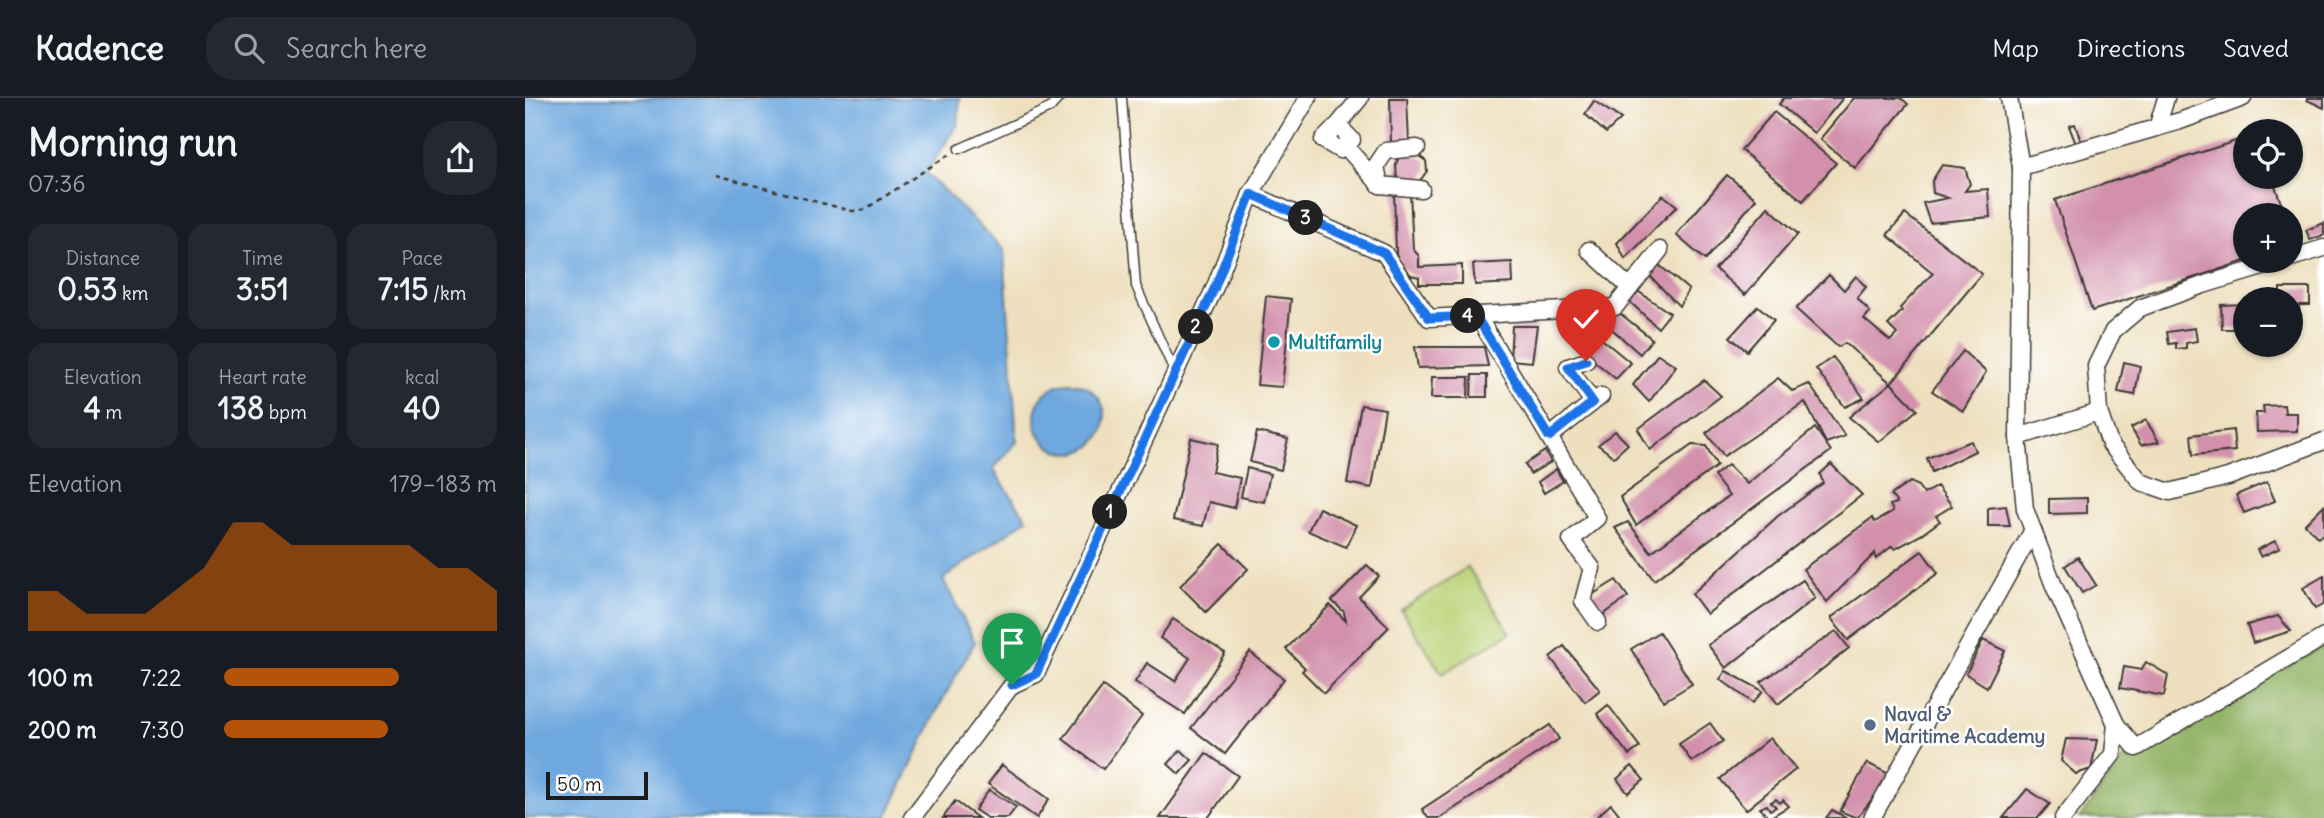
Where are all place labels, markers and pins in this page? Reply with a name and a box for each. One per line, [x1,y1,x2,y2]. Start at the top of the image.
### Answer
pin: 3 [1289,200,1323,236]
pin [1556,289,1616,361]
pin: 4 [1451,298,1485,333]
pin: 2 [1179,310,1213,344]
place label: Multifamily [1288,330,1382,354]
marker: Multifamily [1266,334,1282,350]
pin: 1 [1093,494,1127,530]
pin [982,613,1042,685]
place label: Naval & Maritime Academy [1884,702,2045,748]
marker: Naval & Maritime Academy [1862,717,1878,733]

